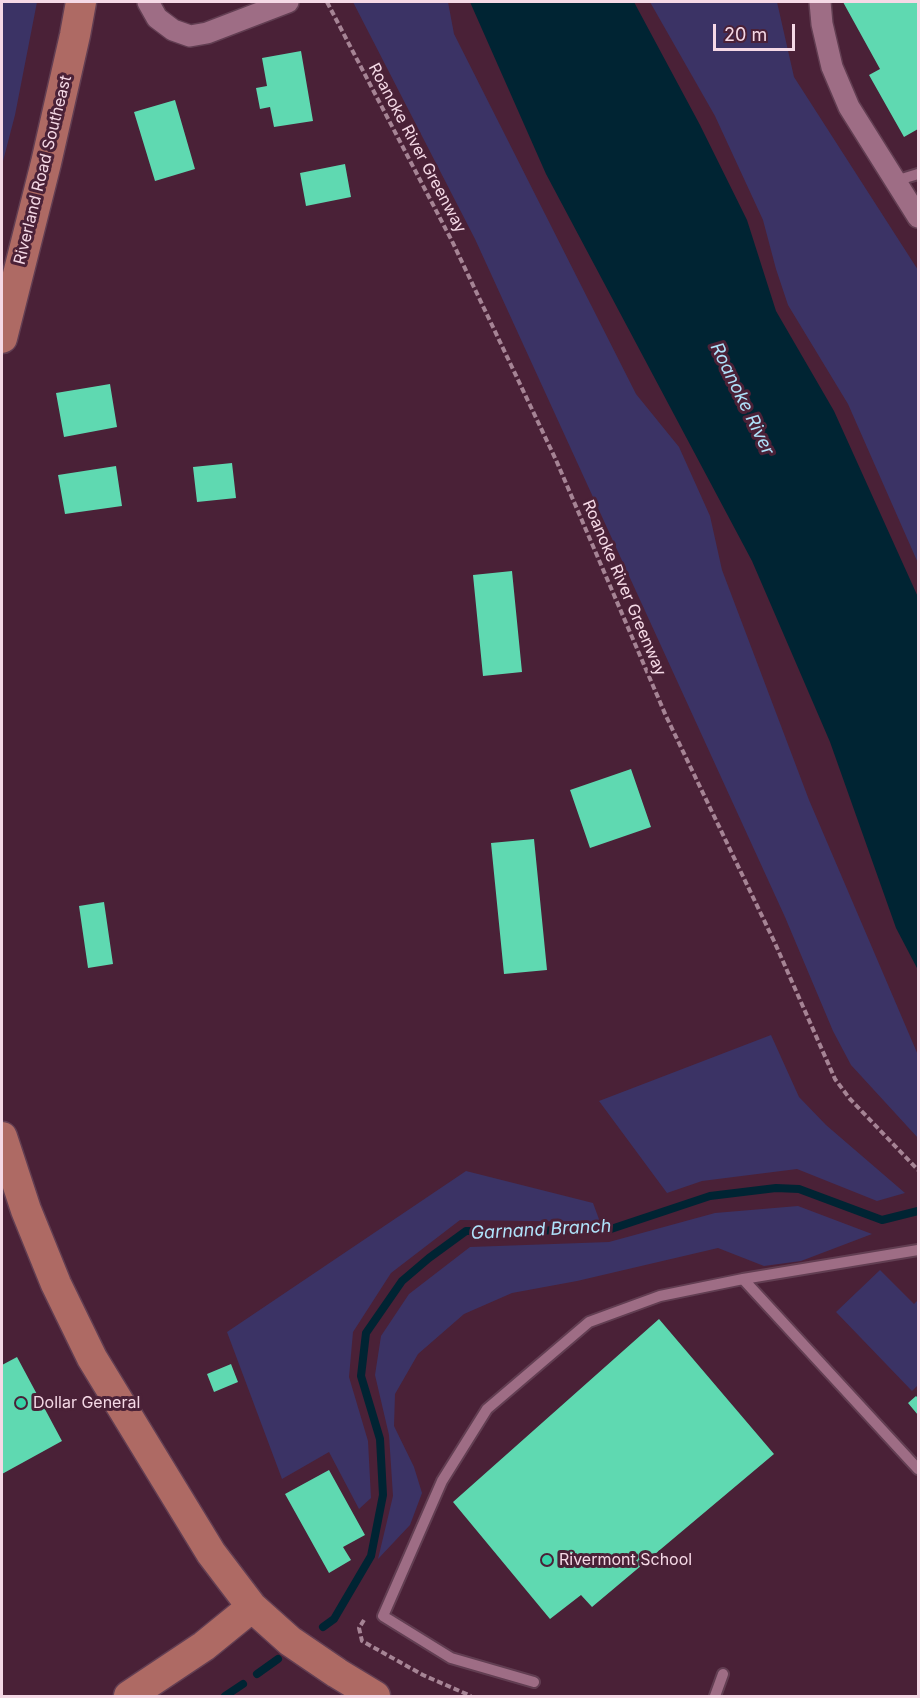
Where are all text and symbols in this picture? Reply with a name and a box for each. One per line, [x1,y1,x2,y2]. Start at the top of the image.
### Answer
scale bar [716,12,798,50]
text: 20 m [724,24,767,45]
street label: Roanoke River Greenway [364,60,470,236]
street label: Riverland Road Southeast [10,73,76,267]
water label: Roanoke River [705,339,779,459]
street label: Roanoke River Greenway [578,497,670,679]
water label: Garnand Branch [470,1216,612,1244]
place label: Dollar General [33,1393,140,1413]
marker: Dollar General [14,1396,28,1410]
place label: Rivermont School [559,1550,692,1570]
marker: Rivermont School [540,1553,554,1567]

